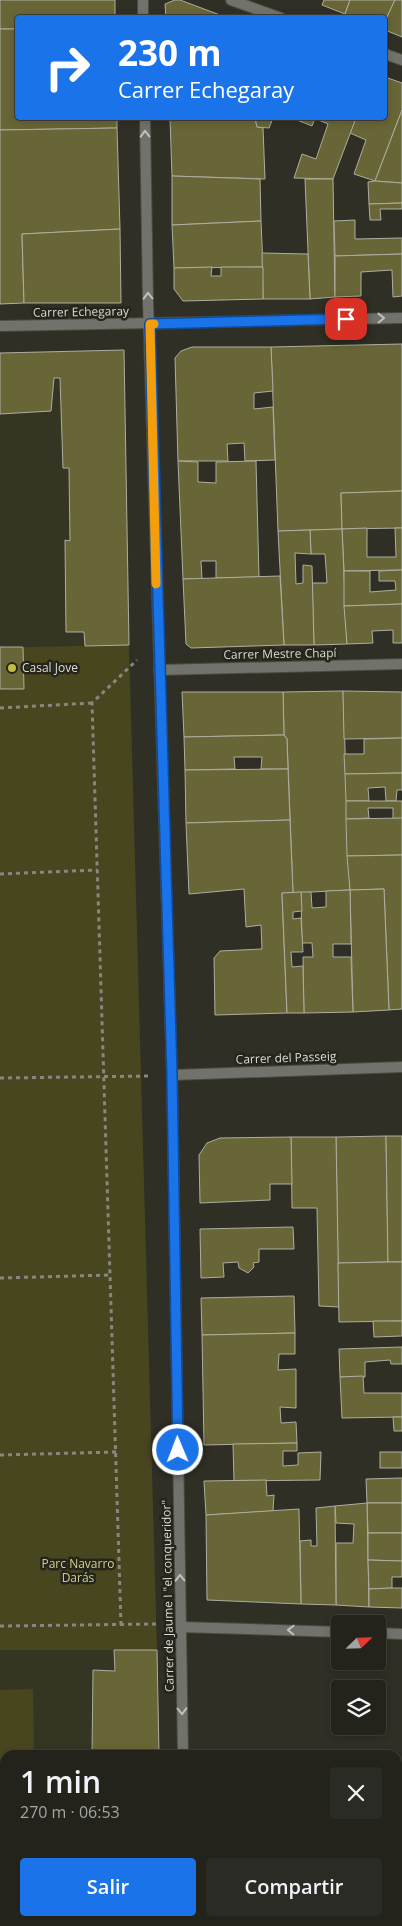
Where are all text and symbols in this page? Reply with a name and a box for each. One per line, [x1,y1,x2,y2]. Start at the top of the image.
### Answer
text: 230 m [118,29,222,76]
icon: right [35,35,100,100]
text: Carrer Echegaray [118,74,294,104]
one-way arrow [140,129,150,137]
one-way arrow [143,292,153,300]
pin [325,298,367,340]
street label: Carrer Echegaray [33,302,130,321]
icon: arrive [332,305,360,333]
one-way arrow [377,313,385,324]
street label: Carrer Mestre Chapí [223,644,338,663]
place label: Casal Jove [22,659,78,676]
marker: Casal Jove [6,662,18,674]
street label: Carrer del Passeig [235,1047,337,1068]
position arrow [151,1423,203,1475]
street label: Carrer de Jaume I "el conqueridor" [157,1500,178,1692]
park label: Parc Navarro Darás [41,1555,115,1586]
one-way arrow [175,1574,185,1582]
north arrow [331,1615,386,1670]
map controls [331,1615,386,1735]
one-way arrow [287,1625,295,1636]
button: layers [331,1680,386,1735]
one-way arrow [177,1707,187,1715]
text: 1 min [20,1761,101,1802]
button: close [330,1767,382,1819]
text: 270 m · 06:53 [20,1801,120,1823]
button: Salir [20,1858,196,1916]
button: Compartir [206,1858,382,1916]

